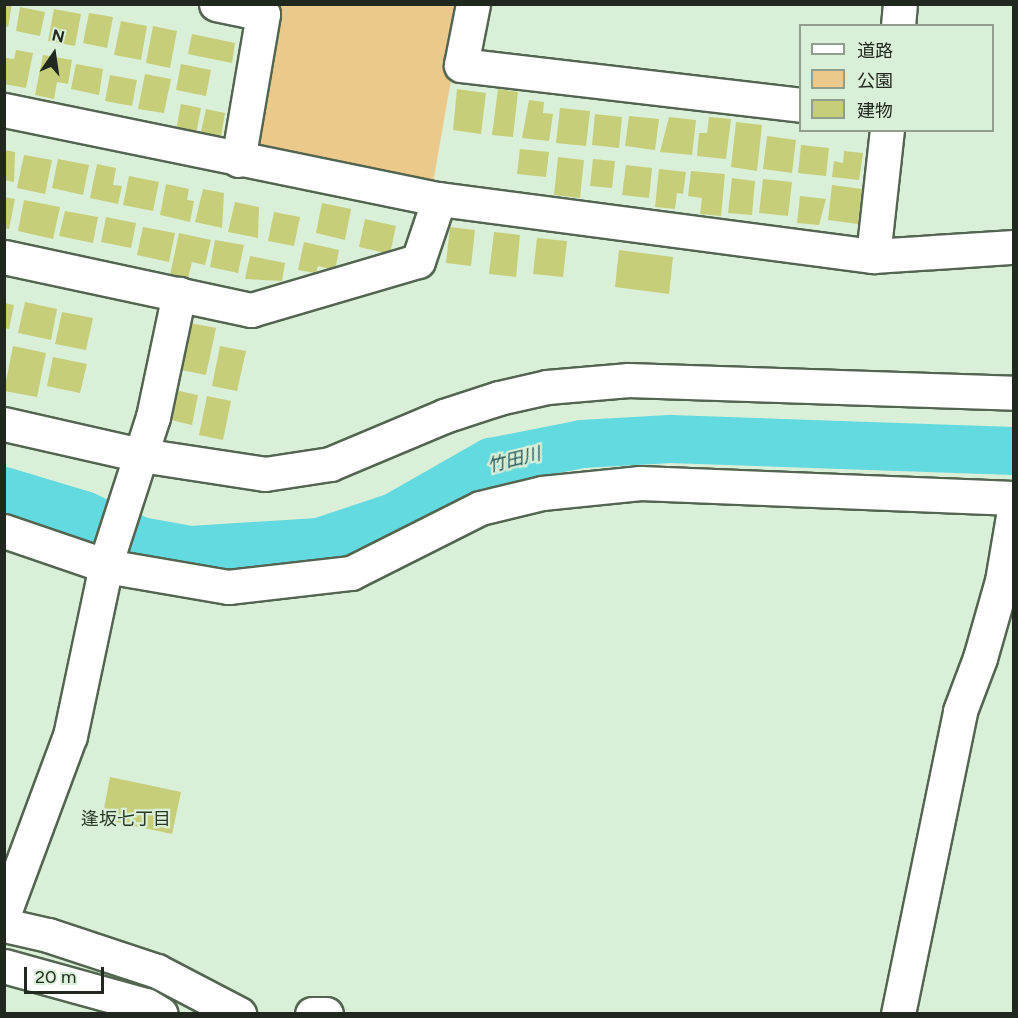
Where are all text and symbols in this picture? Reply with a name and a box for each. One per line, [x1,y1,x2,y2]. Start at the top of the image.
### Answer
north arrow [24,24,84,84]
legend [799,24,994,132]
text: N [50,25,66,47]
text: 道路 [857,40,893,62]
text: 公園 [857,70,893,92]
text: 建物 [857,100,893,122]
water label: 竹田川 [485,443,543,477]
district label: 逢坂七丁目 [81,808,171,830]
scale bar [27,955,106,993]
text: 20 m [35,966,76,988]

